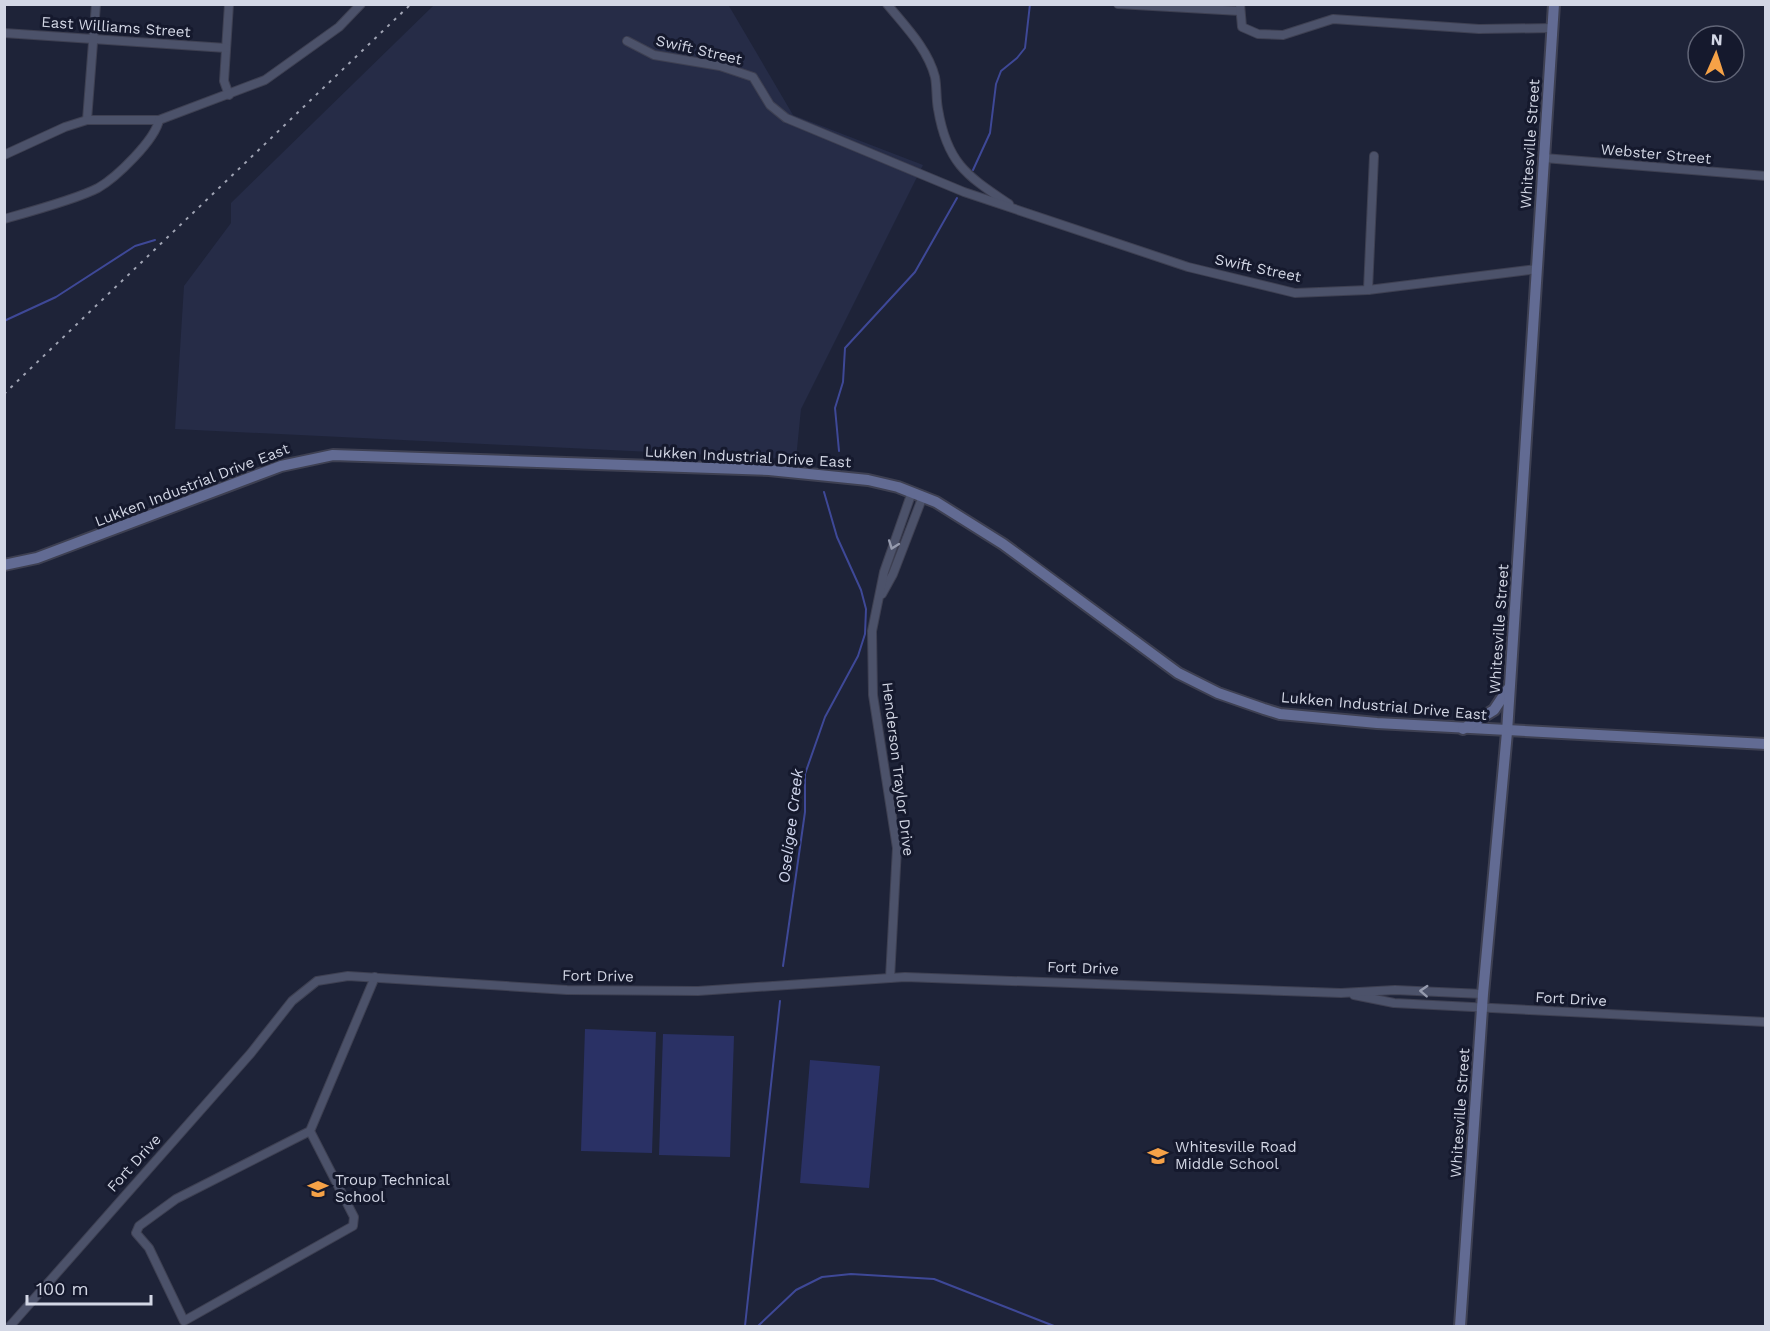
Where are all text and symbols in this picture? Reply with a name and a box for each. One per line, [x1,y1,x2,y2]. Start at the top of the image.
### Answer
street label: East Williams Street [41,13,192,41]
north arrow [1686,24,1746,84]
text: N [1710,30,1723,49]
street label: Swift Street [654,31,745,69]
street label: Whitesville Street [1516,78,1544,210]
street label: Webster Street [1600,140,1713,168]
street label: Swift Street [1213,250,1304,286]
street label: Lukken Industrial Drive East [92,439,292,530]
street label: Lukken Industrial Drive East [644,443,852,471]
one-way arrow [888,540,901,550]
street label: Whitesville Street [1485,563,1513,695]
street label: Henderson Traylor Drive [878,681,918,857]
street label: Lukken Industrial Drive East [1280,688,1489,724]
water label: Oseligee Creek [774,767,807,884]
street label: Fort Drive [1047,958,1119,978]
street label: Fort Drive [562,966,634,986]
one-way arrow [1420,985,1429,998]
street label: Fort Drive [1535,988,1607,1010]
street label: Whitesville Street [1446,1047,1474,1179]
street label: Fort Drive [103,1130,165,1196]
place label: Whitesville Road Middle School [1175,1138,1297,1173]
school or university icon: Whitesville Road Middle School [1146,1144,1170,1168]
place label: Troup Technical School [335,1171,450,1206]
school or university icon: Troup Technical School [306,1177,330,1201]
scale bar [27,1268,152,1306]
text: 100 m [36,1278,89,1299]

